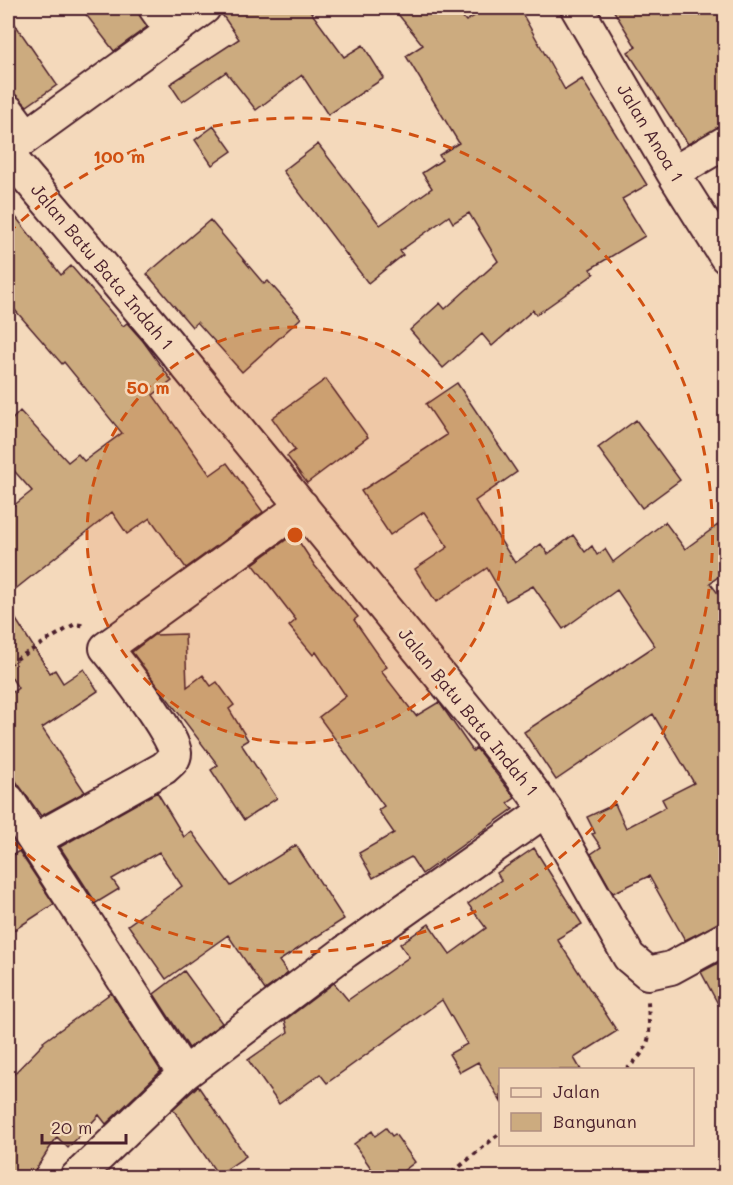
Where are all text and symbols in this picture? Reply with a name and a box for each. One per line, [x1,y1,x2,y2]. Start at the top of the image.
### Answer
street label: Jalan Anoa 1 [612,79,690,186]
text: 100 m [93,144,145,168]
street label: Jalan Batu Bata Indah 1 [26,178,180,355]
text: 50 m [127,375,169,399]
centre of rings [285,525,305,545]
street label: Jalan Batu Bata Indah 1 [393,622,544,801]
legend [499,1068,694,1146]
text: Jalan [553,1079,600,1103]
scale bar [42,1107,126,1145]
text: Bangunan [553,1109,637,1133]
text: 20 m [51,1115,92,1139]

